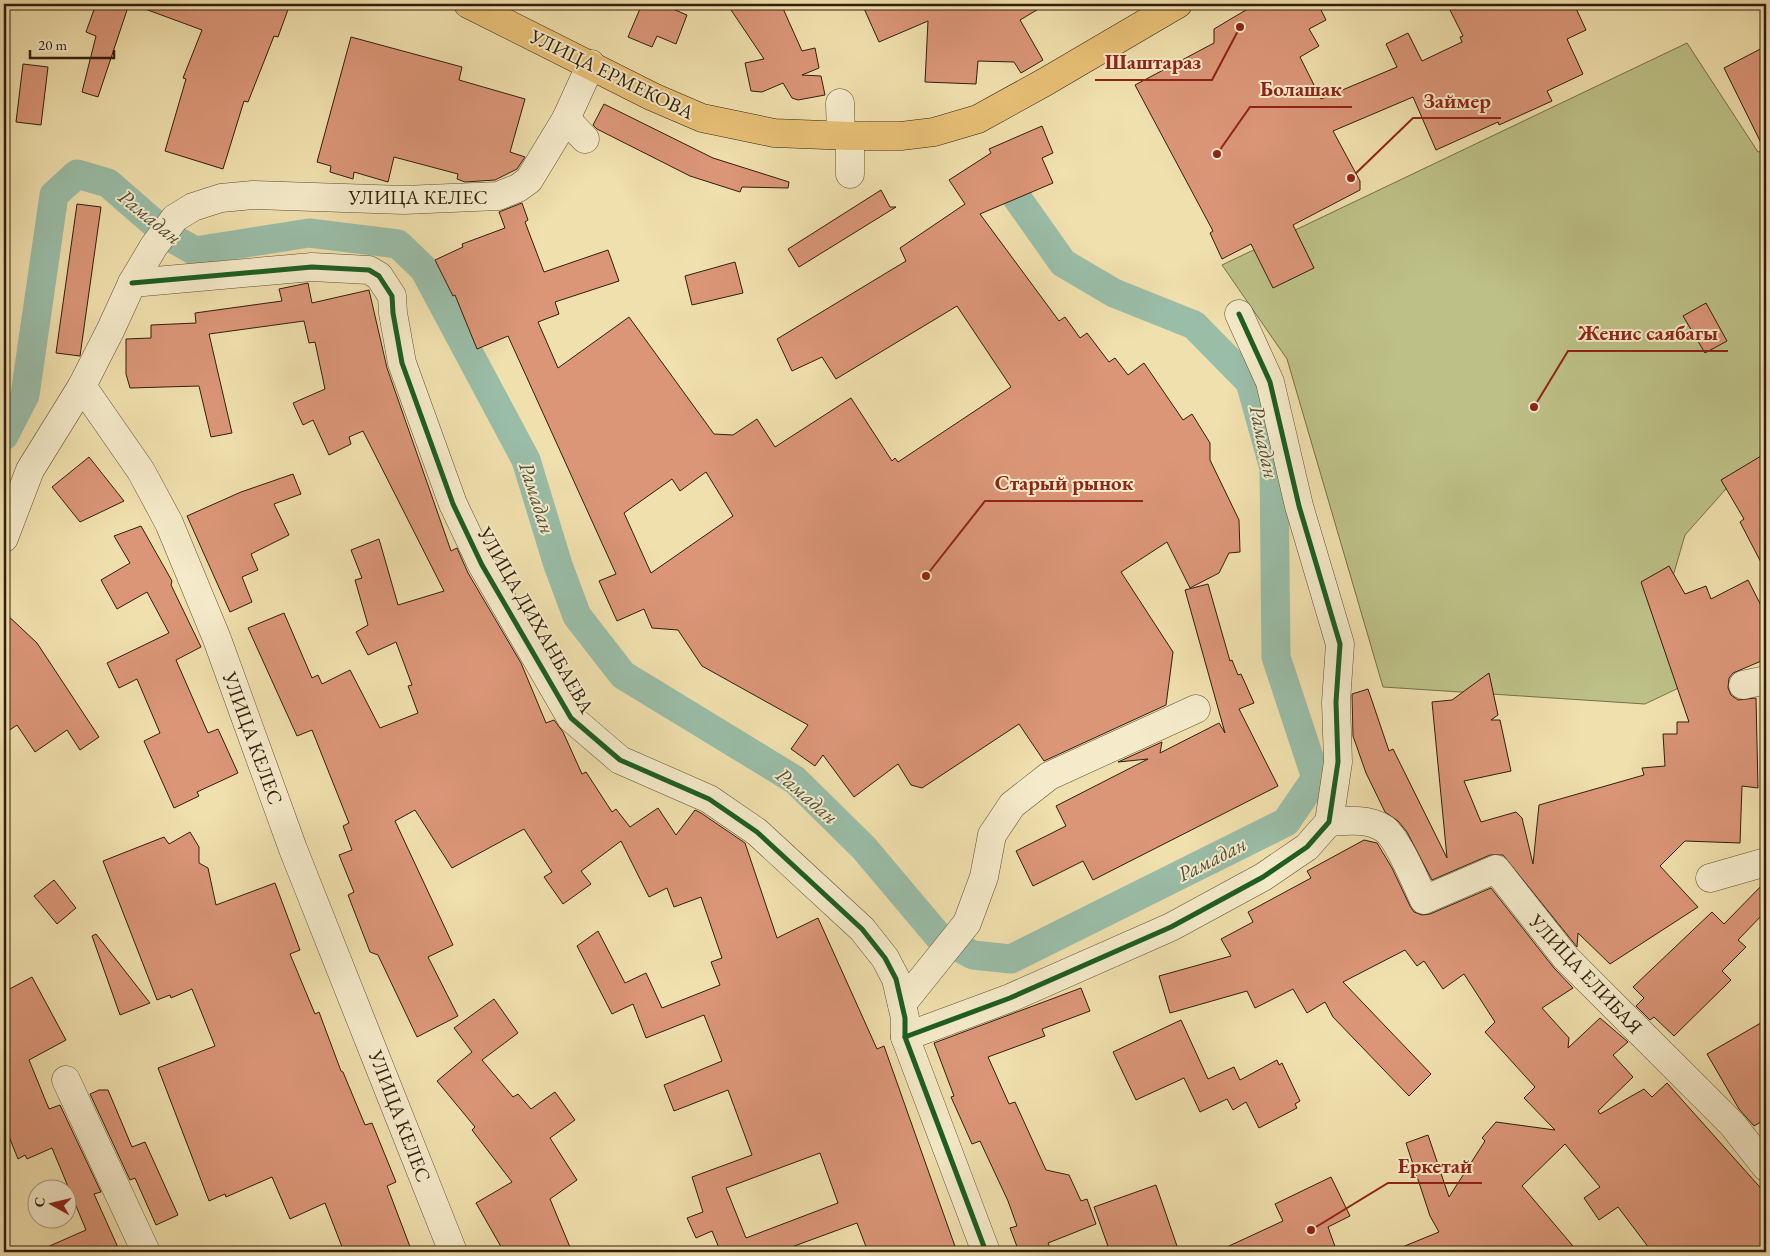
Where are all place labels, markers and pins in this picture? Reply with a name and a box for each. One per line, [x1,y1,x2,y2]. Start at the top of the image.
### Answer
callout: Шаштараз [1095,44,1212,80]
callout: Болашак [1250,71,1352,107]
callout: Займер [1413,82,1501,118]
callout: Женис саябагы [1568,315,1728,351]
callout: Старый рынок [985,465,1143,501]
callout: Еркетай [1388,1147,1482,1183]

